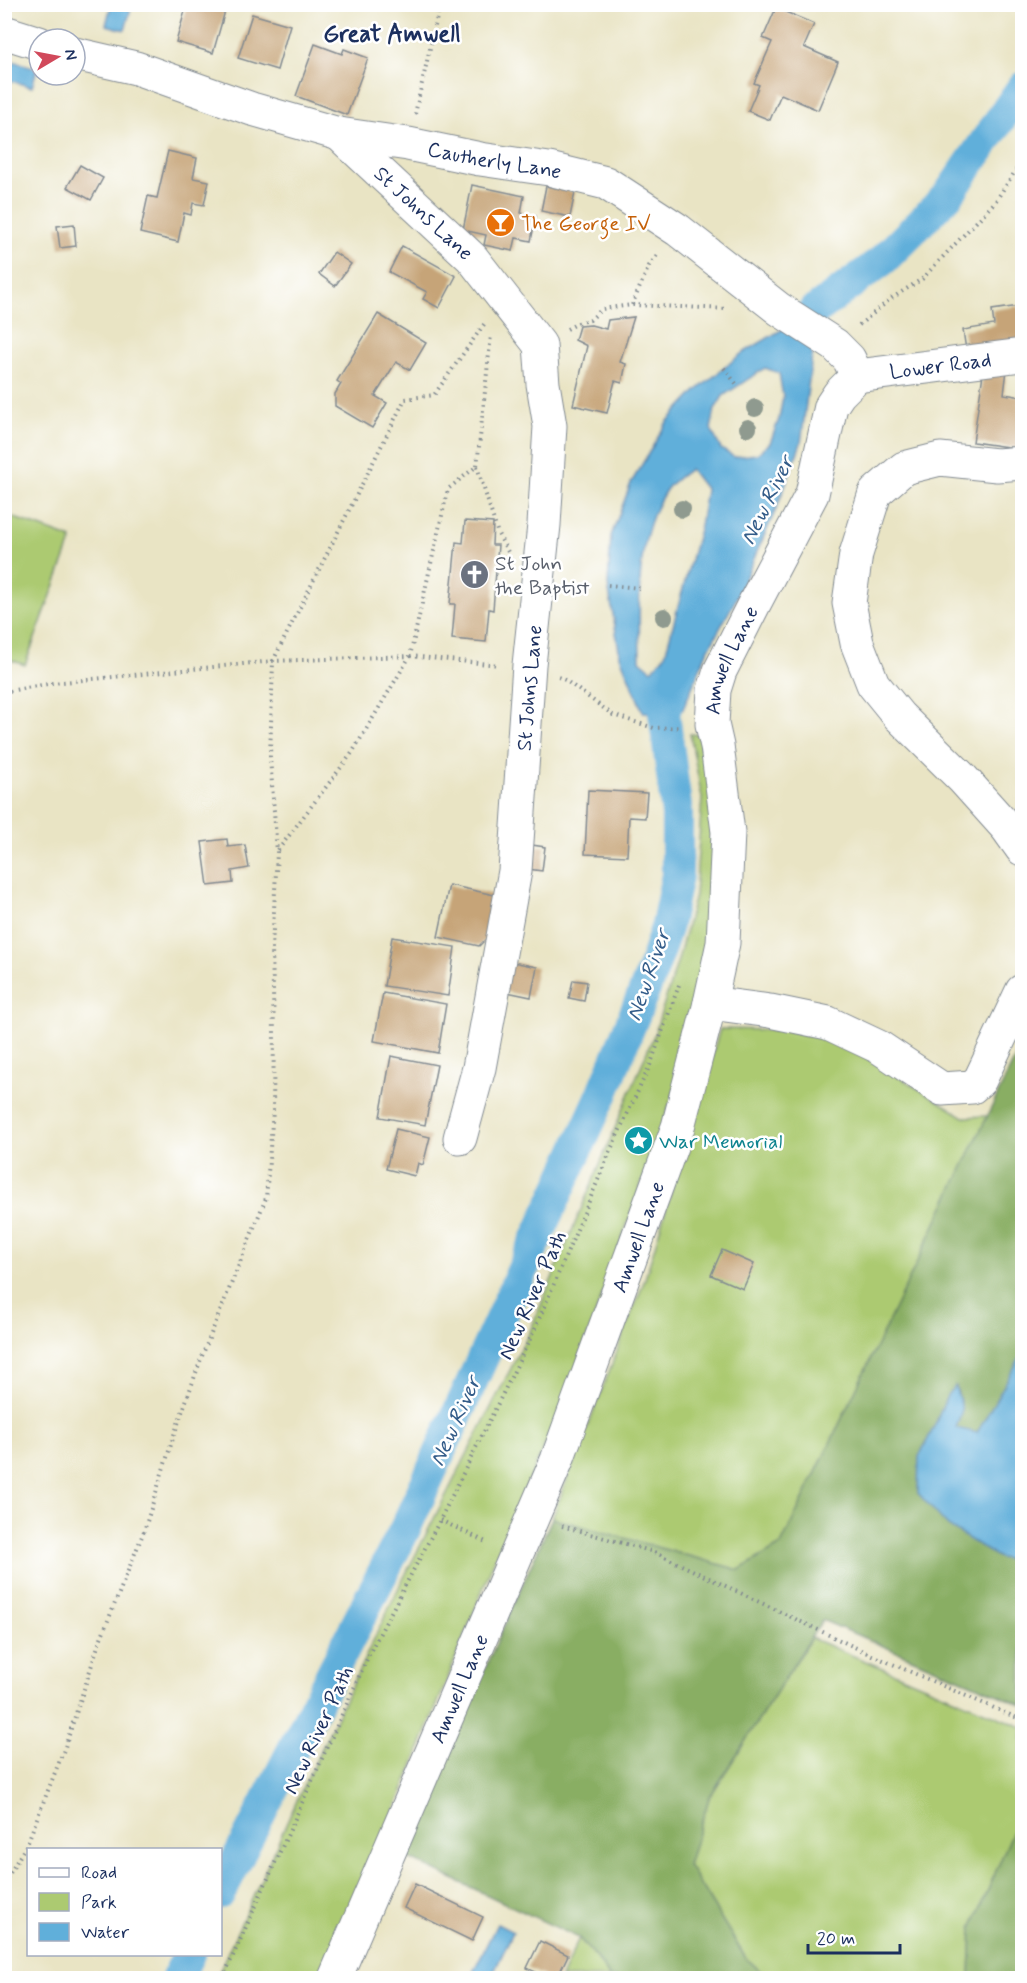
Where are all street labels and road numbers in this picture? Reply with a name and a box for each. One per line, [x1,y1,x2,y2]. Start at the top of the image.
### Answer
street label: Cautherly Lane [425,135,564,187]
street label: St Johns Lane [367,160,479,267]
street label: Lower Road [888,346,993,387]
street label: Amwell Lane [700,601,766,716]
street label: St Johns Lane [511,624,549,752]
street label: Amwell Lane [606,1178,672,1297]
street label: New River Path [492,1227,574,1364]
street label: Amwell Lane [424,1630,496,1748]
street label: New River Path [277,1662,361,1799]

